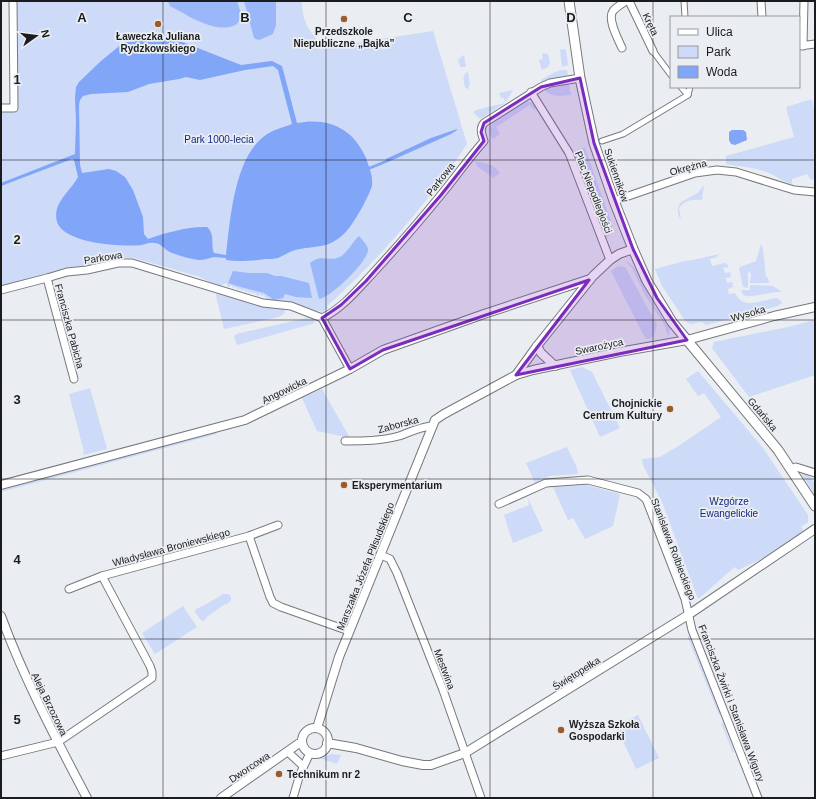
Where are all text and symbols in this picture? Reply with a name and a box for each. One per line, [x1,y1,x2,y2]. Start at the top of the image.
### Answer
text: A [77,10,87,25]
text: B [240,10,250,25]
text: C [403,10,413,25]
text: D [566,10,576,25]
street label: Kręta [640,11,661,38]
marker: Przedszkole Niepubliczne „Bajka” [339,14,349,24]
north arrow [16,16,56,56]
legend [670,16,800,88]
marker: Ławeczka Juliana Rydzkowskiego [153,19,163,29]
text: Ulica [706,25,733,39]
place label: Przedszkole Niepubliczne „Bajka” [293,26,395,49]
text: N [39,28,52,39]
place label: Ławeczka Juliana Rydzkowskiego [116,31,200,54]
text: Park [706,45,732,59]
text: Woda [706,65,737,79]
text: 1 [13,72,21,87]
park label: Park 1000-lecia [184,134,254,145]
street label: Sukienników [602,147,631,204]
street label: Plac Niepodległości [573,149,614,235]
street label: Okrężna [668,157,708,178]
street label: Parkowa [424,160,457,198]
text: 2 [13,232,21,247]
street label: Parkowa [83,249,124,266]
street label: Franciszka Pabicha [53,283,86,370]
street label: Wysoka [730,303,767,324]
street label: Swarożyca [574,336,625,357]
street label: Angowicka [260,375,309,406]
text: 3 [13,392,21,407]
street label: Gdańska [746,395,780,434]
place label: Chojnickie Centrum Kultury [583,398,662,421]
marker: Chojnickie Centrum Kultury [665,404,675,414]
street label: Zaborska [377,414,420,435]
marker: Eksperymentarium [339,480,349,490]
place label: Eksperymentarium [352,480,442,491]
park label: Wzgórze Ewangelickie [700,496,759,519]
street label: Stanisława Rolbieckiego [649,497,698,602]
street label: Marszałka Józefa Piłsudskiego [335,500,396,632]
street label: Władysława Broniewskiego [111,526,231,568]
text: 4 [13,552,21,567]
street label: Franciszka Żwirki i Stanisława Wigury [696,623,768,783]
street label: Mestwina [432,647,457,691]
street label: Świętopełka [550,653,602,692]
street label: Aleja Brzozowa [30,671,70,738]
text: 5 [13,712,21,727]
place label: Wyższa Szkoła Gospodarki [569,719,640,742]
marker: Wyższa Szkoła Gospodarki [556,725,566,735]
street label: Dworcowa [227,750,272,785]
marker: Technikum nr 2 [274,769,284,779]
place label: Technikum nr 2 [287,769,361,780]

